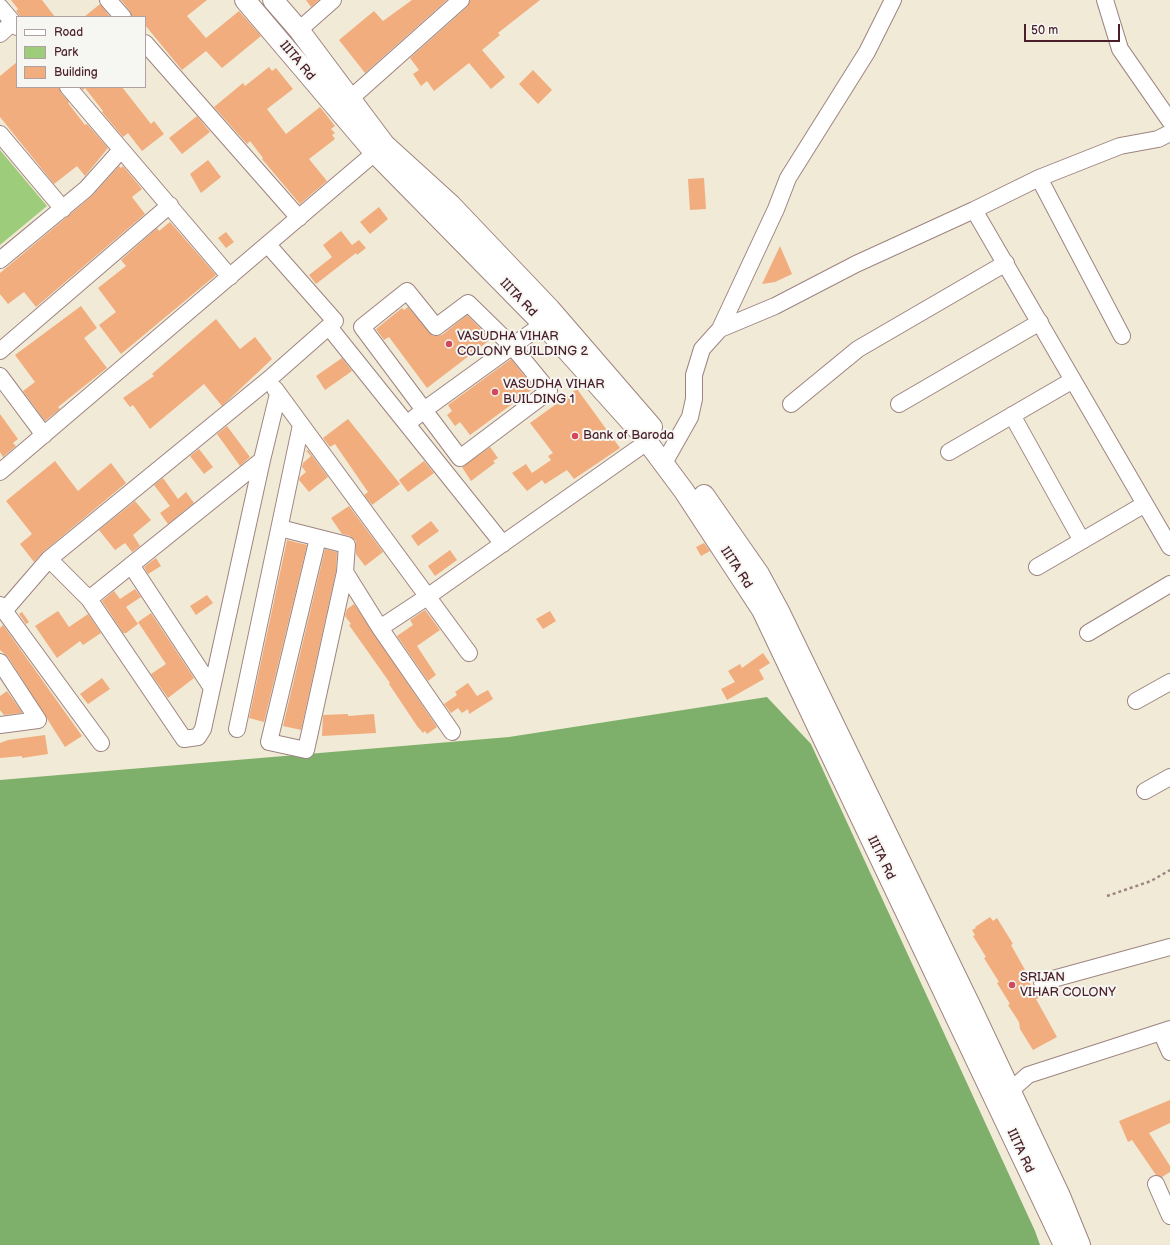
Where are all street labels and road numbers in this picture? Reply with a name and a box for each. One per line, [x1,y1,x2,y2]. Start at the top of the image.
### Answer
street label: IIITA Rd [276,38,318,84]
street label: IIITA Rd [496,276,540,320]
street label: IIITA Rd [717,544,755,592]
street label: IIITA Rd [864,834,898,882]
street label: IIITA Rd [1003,1127,1037,1175]

